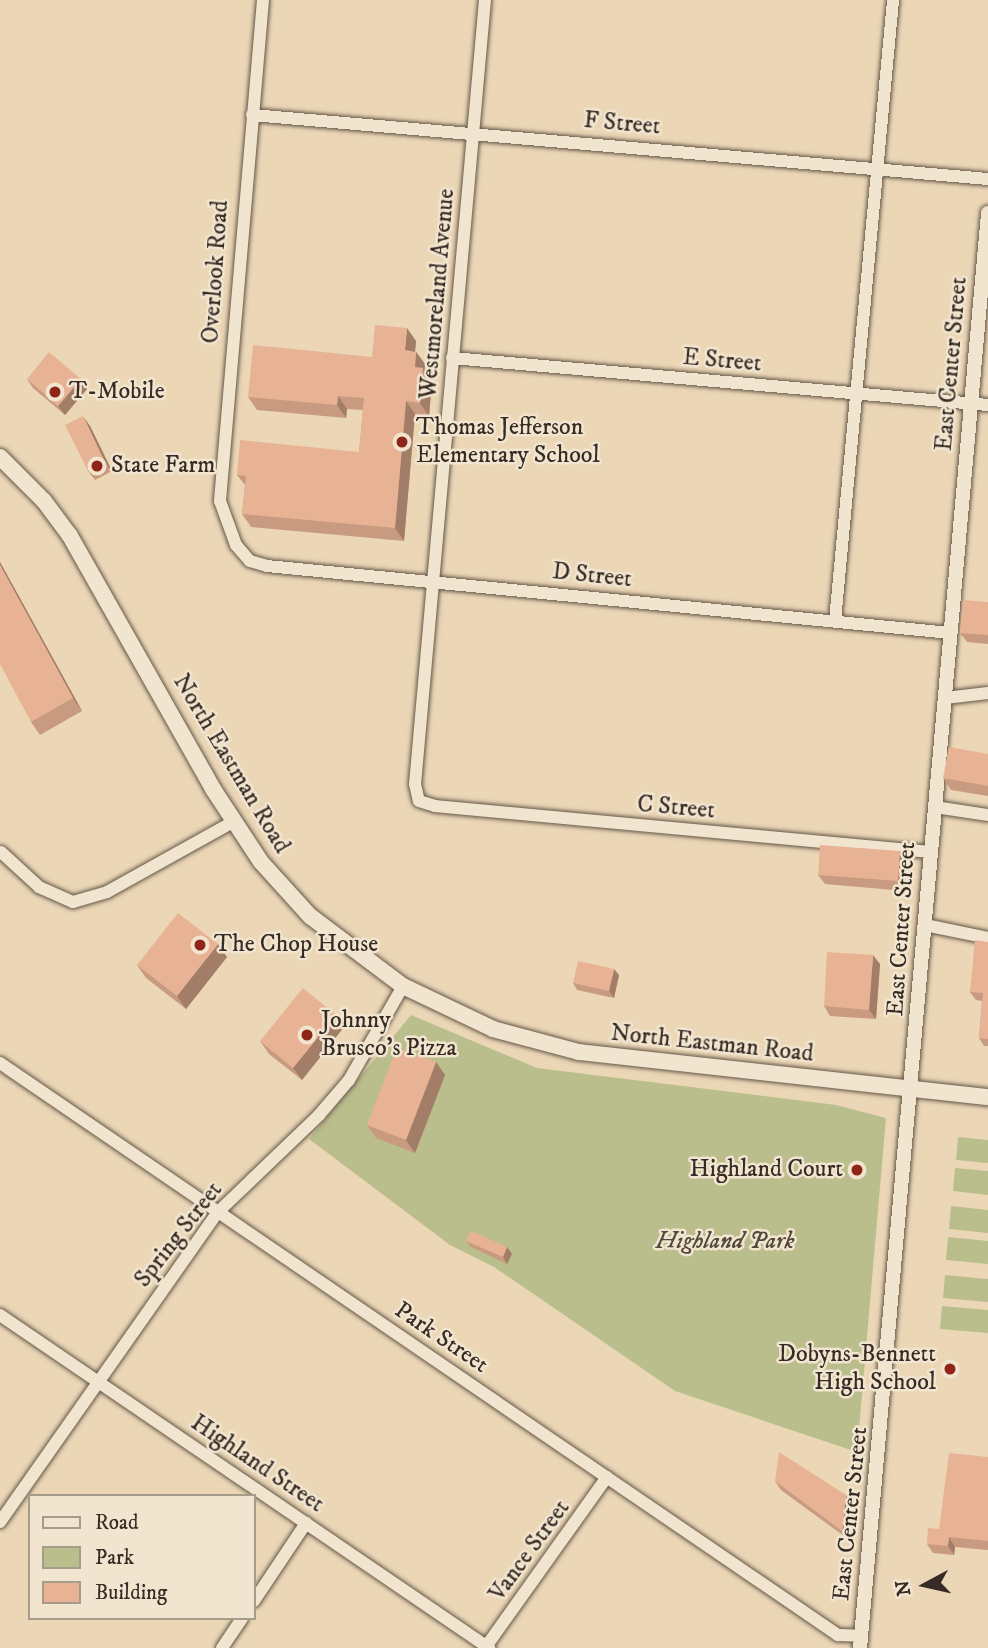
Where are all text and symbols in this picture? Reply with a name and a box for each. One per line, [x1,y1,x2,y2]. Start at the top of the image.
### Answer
street label: F Street [583,106,661,142]
street label: Westmoreland Avenue [414,188,462,400]
street label: Overlook Road [197,199,235,345]
street label: East Center Street [930,276,974,452]
street label: E Street [681,343,763,379]
place label: T-Mobile [69,378,165,406]
marker: T-Mobile [47,384,63,400]
place label: Thomas Jefferson Elementary School [416,414,600,470]
marker: Thomas Jefferson Elementary School [394,434,410,450]
place label: State Farm [111,452,215,480]
marker: State Farm [89,458,105,474]
street label: D Street [551,558,633,594]
street label: North Eastman Road [166,669,296,859]
street label: C Street [636,790,716,826]
street label: East Center Street [882,841,922,1017]
place label: The Chop House [214,931,378,959]
marker: The Chop House [192,937,208,953]
place label: Johnny Brusco's Pizza [321,1007,457,1063]
street label: North Eastman Road [609,1019,815,1069]
marker: Johnny Brusco's Pizza [299,1027,315,1043]
place label: Highland Court [690,1156,843,1184]
marker: Highland Court [849,1162,865,1178]
street label: Spring Street [129,1177,229,1293]
park label: Highland Park [655,1228,795,1256]
street label: Park Street [389,1296,493,1380]
place label: Dobyns-Bennett High School [778,1341,936,1397]
marker: Dobyns-Bennett High School [942,1361,958,1377]
street label: Highland Street [185,1409,329,1519]
street label: East Center Street [828,1426,874,1602]
legend [28,1494,256,1620]
street label: Vance Street [484,1495,576,1607]
text: Road [95,1510,139,1536]
text: Park [95,1545,134,1571]
north arrow [890,1550,960,1620]
text: N [891,1579,916,1597]
text: Building [95,1580,167,1606]

